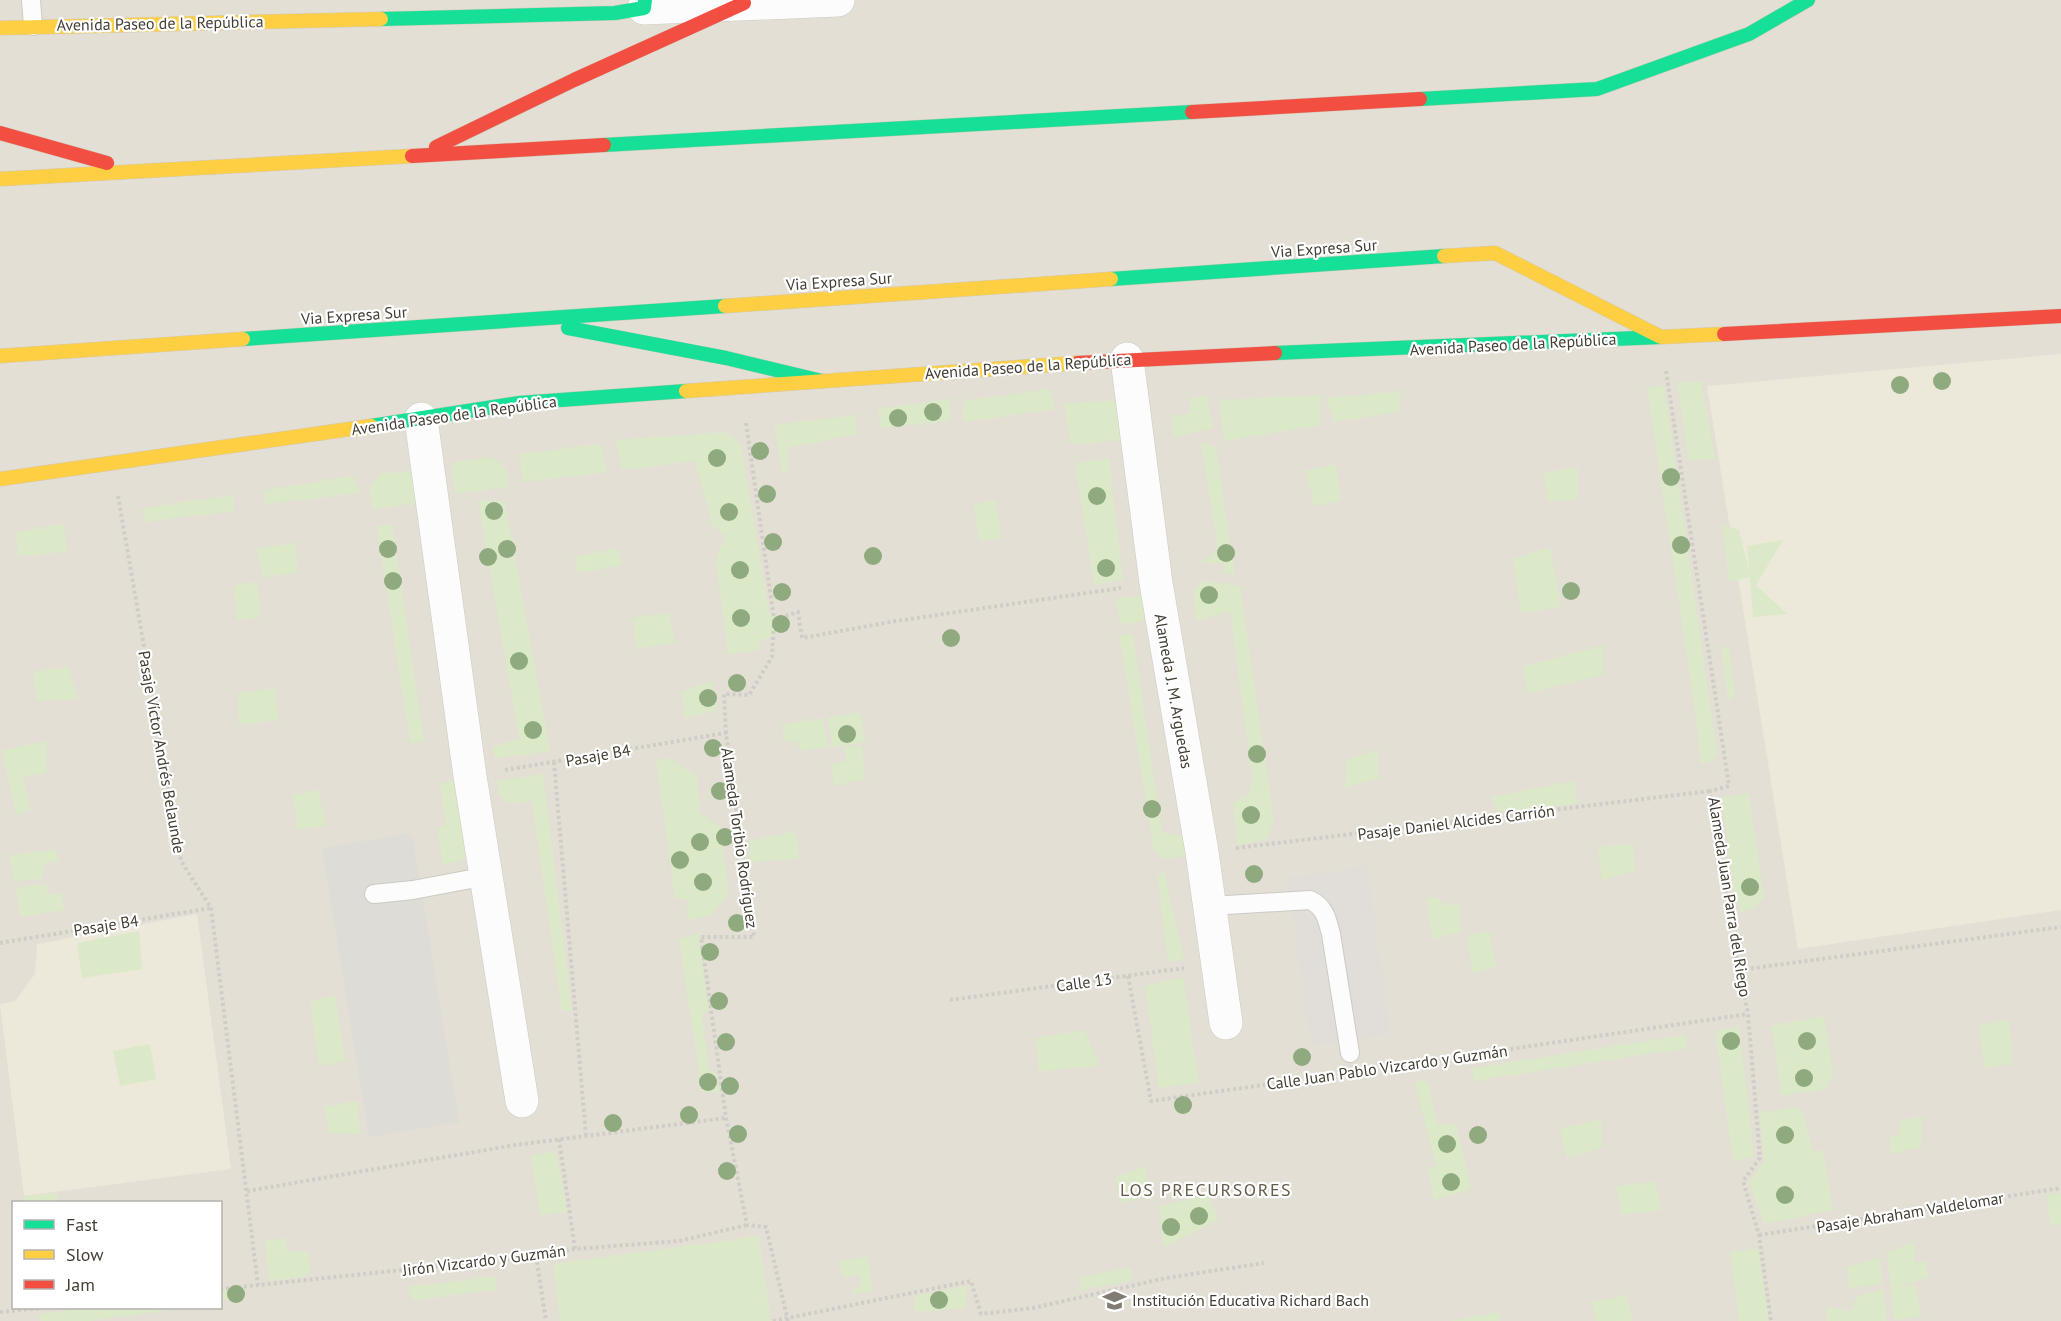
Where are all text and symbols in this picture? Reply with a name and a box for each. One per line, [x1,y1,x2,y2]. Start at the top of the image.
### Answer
street label: Avenida Paseo de la República [56,11,264,35]
street label: Via Expresa Sur [1269,234,1378,262]
street label: Via Expresa Sur [784,267,893,295]
street label: Via Expresa Sur [299,301,408,329]
street label: Avenida Paseo de la República [1409,329,1617,359]
street label: Avenida Paseo de la República [924,349,1132,383]
street label: Avenida Paseo de la República [350,391,558,439]
street label: Alameda J. M. Arguedas [1151,612,1198,770]
street label: Pasaje Víctor Andrés Belaunde [134,649,190,855]
street label: Pasaje B4 [564,739,632,771]
street label: Alameda Toribio Rodríguez [717,746,763,930]
street label: Alameda Juan Parra del Riego [1704,796,1756,998]
street label: Pasaje Daniel Alcides Carrión [1356,800,1556,844]
street label: Pasaje B4 [72,910,140,940]
street label: Calle 13 [1055,968,1113,996]
street label: Calle Juan Pablo Vizcardo y Guzmán [1265,1040,1509,1094]
district label: LOS PRECURSORES [1120,1178,1292,1201]
street label: Pasaje Abraham Valdelomar [1815,1187,2006,1237]
legend [12,1201,222,1309]
text: Fast [66,1213,98,1236]
street label: Jirón Vizcardo y Guzmán [400,1240,567,1280]
text: Slow [66,1243,104,1266]
text: Jam [65,1273,95,1296]
school or university icon: Institución Educativa Richard Bach [1101,1287,1127,1313]
place label: Institución Educativa Richard Bach [1132,1290,1369,1310]

